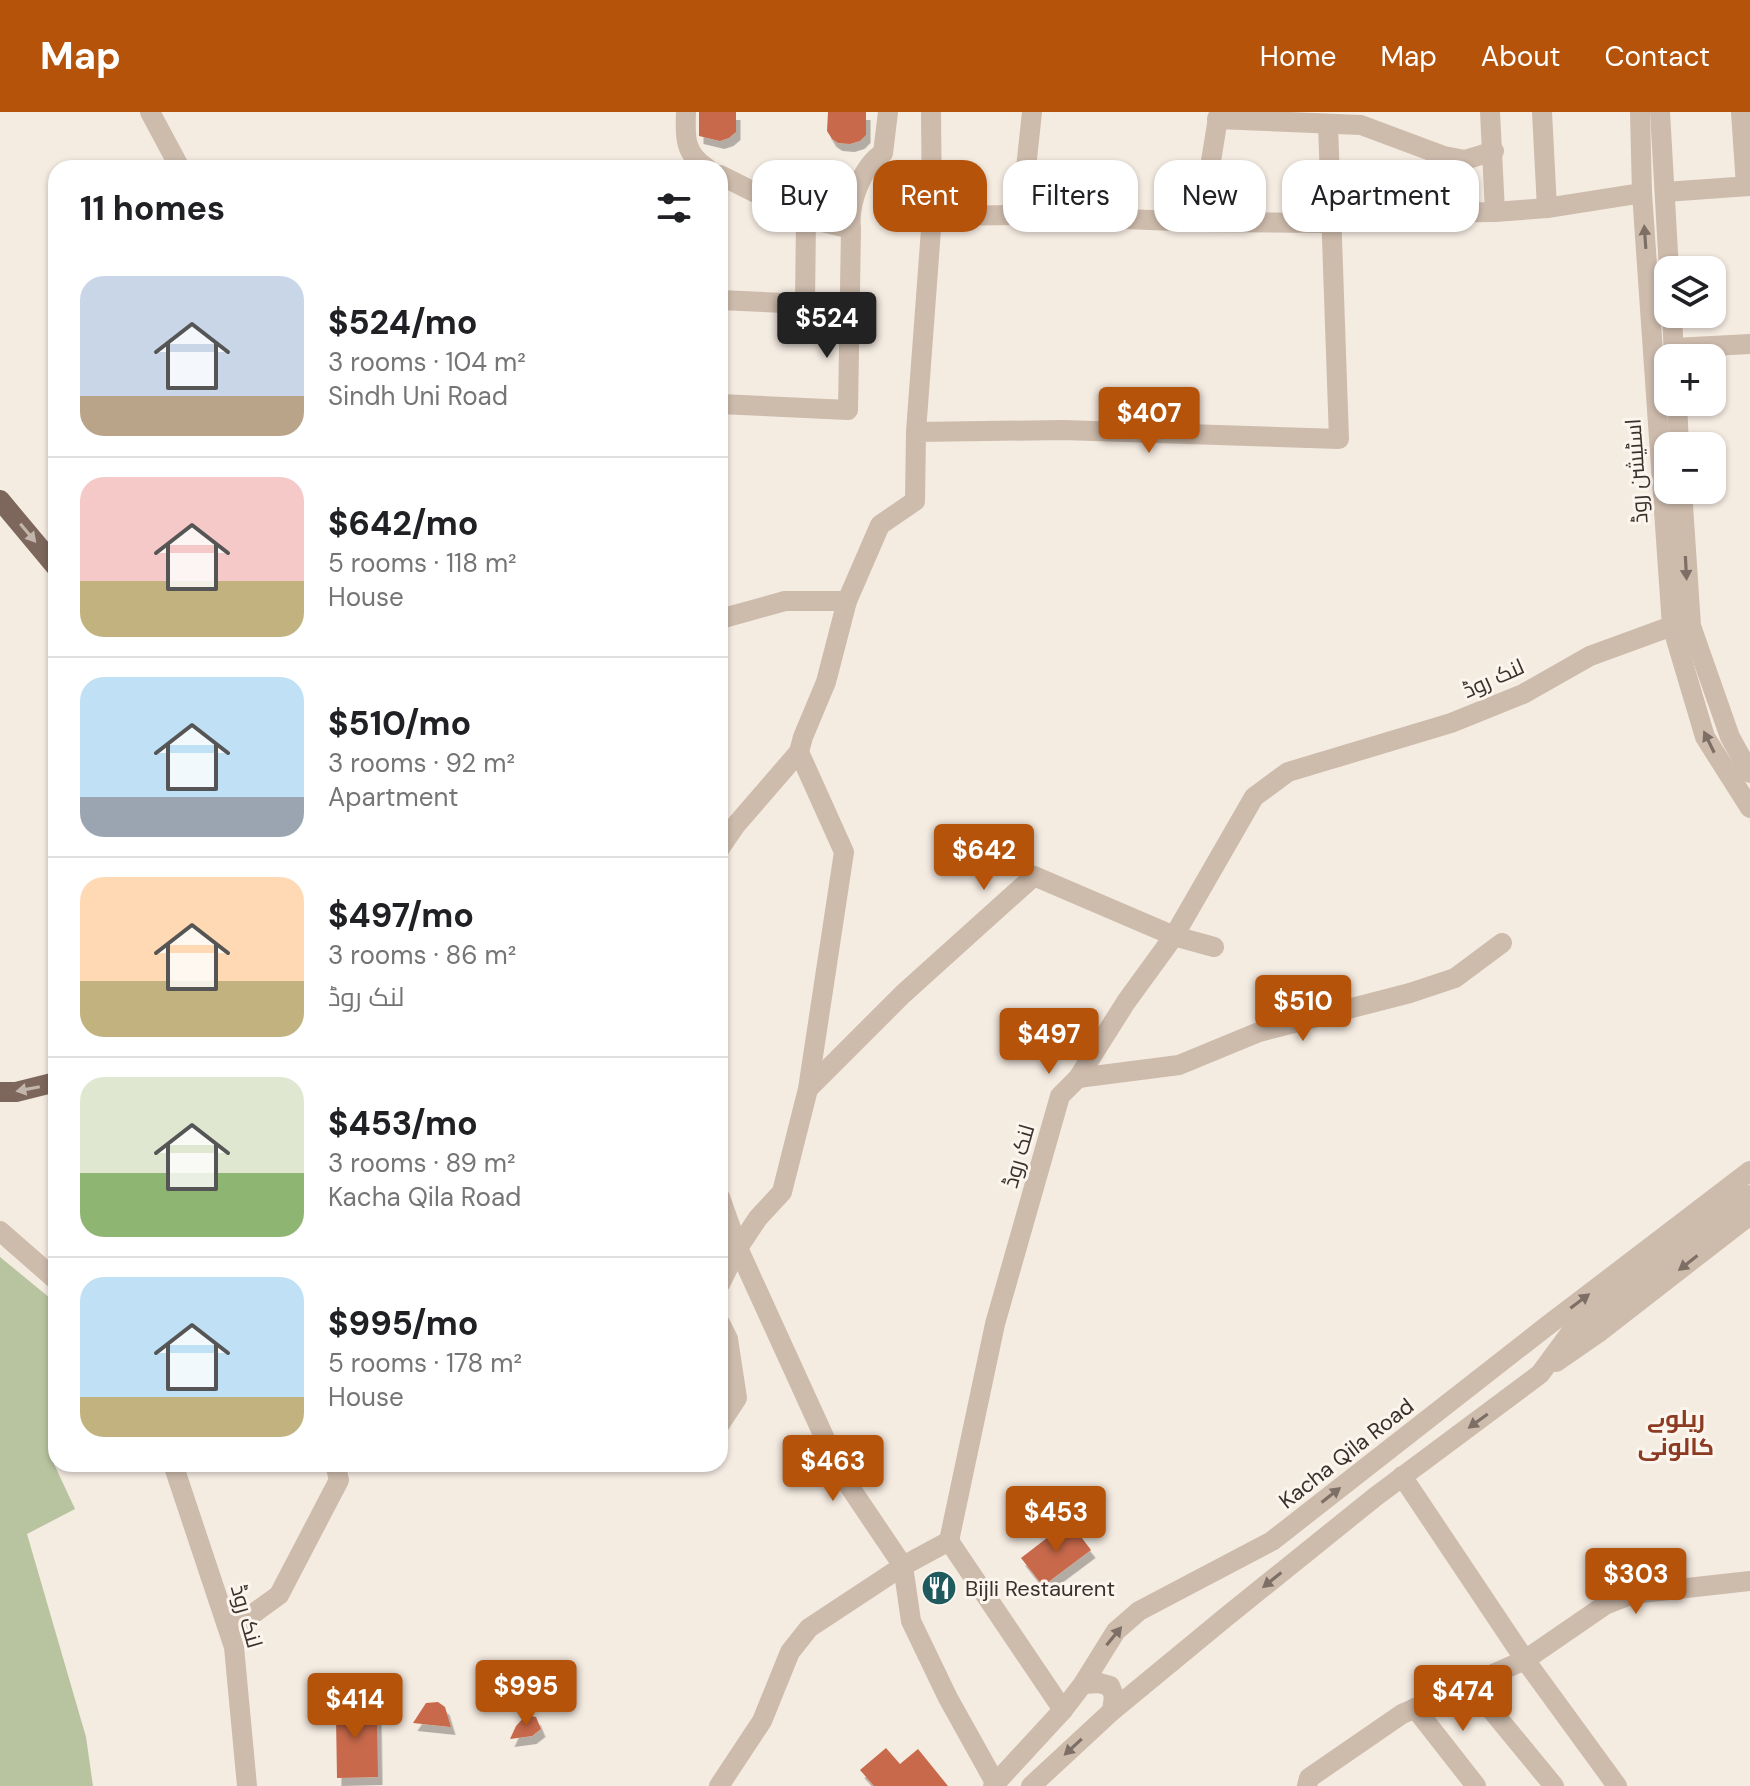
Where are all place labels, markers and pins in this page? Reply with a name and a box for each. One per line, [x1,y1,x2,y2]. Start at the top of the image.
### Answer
pin: $524 [780,292,874,360]
pin: $407 [1102,387,1196,455]
pin: $642 [937,824,1031,892]
pin: $510 [1256,975,1350,1043]
pin: $497 [1002,1008,1096,1076]
pin: $463 [786,1435,880,1503]
pin: $453 [1009,1486,1103,1554]
pin: $303 [1589,1548,1683,1616]
restaurant icon: Bijli Restaurent [920,1569,958,1607]
place label: Bijli Restaurent [965,1574,1115,1603]
pin: $995 [479,1660,573,1728]
pin: $474 [1416,1665,1510,1733]
pin: $414 [308,1673,402,1741]

